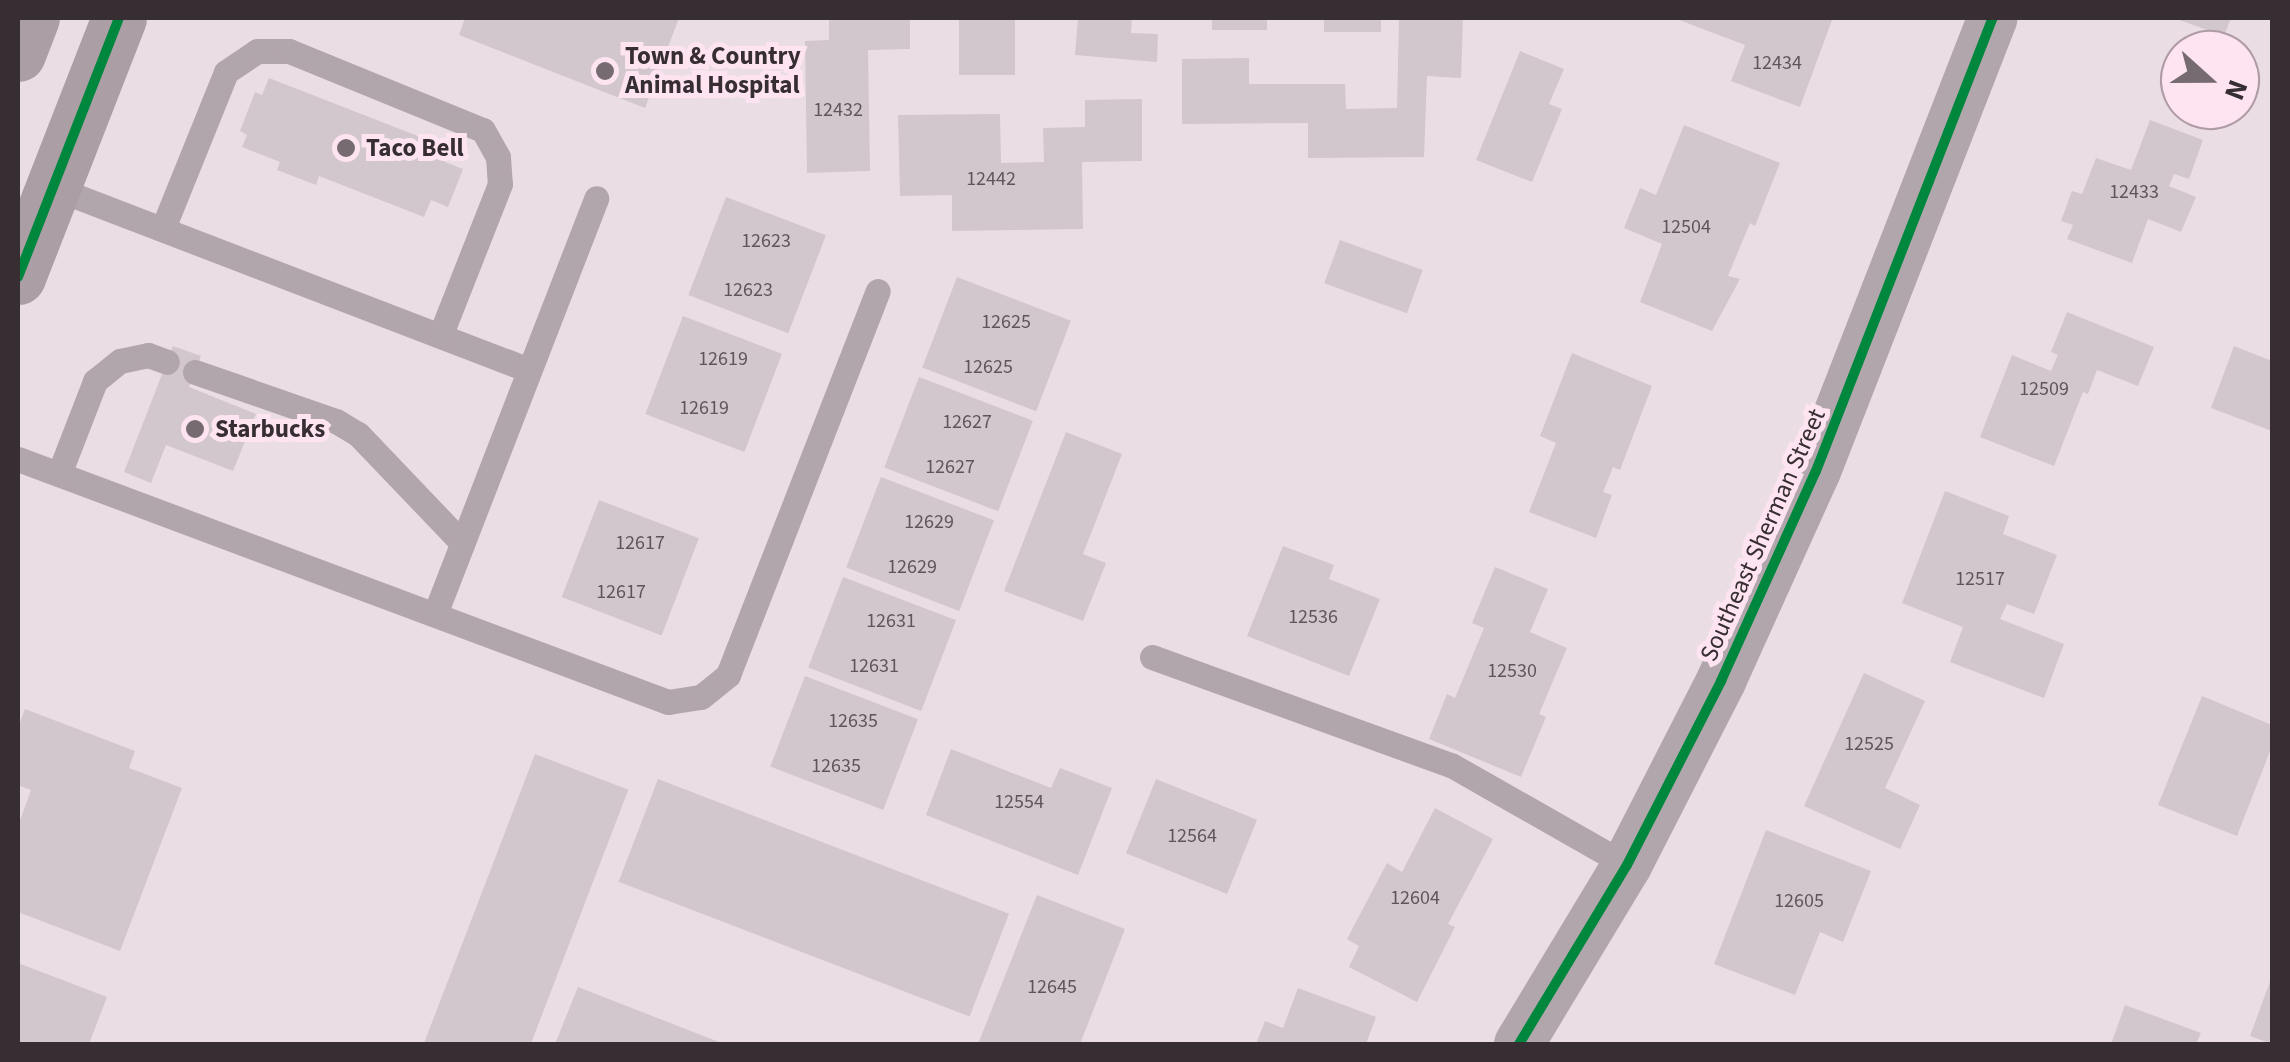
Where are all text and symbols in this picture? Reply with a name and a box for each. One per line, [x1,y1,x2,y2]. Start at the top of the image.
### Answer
north arrow [2160,30,2260,130]
place label: Town & Country Animal Hospital [625,42,801,101]
house number: 12434 [1752,51,1802,75]
marker: Town & Country Animal Hospital [594,60,616,82]
text: N [2214,74,2258,106]
house number: 12432 [813,98,863,122]
place label: Taco Bell [366,133,464,163]
marker: Taco Bell [335,137,357,159]
house number: 12442 [966,167,1016,191]
house number: 12433 [2109,180,2159,204]
house number: 12504 [1661,215,1711,239]
house number: 12623 [741,229,791,253]
house number: 12623 [723,278,773,302]
house number: 12625 [981,310,1031,334]
house number: 12619 [698,347,748,371]
house number: 12625 [963,355,1013,379]
house number: 12509 [2019,377,2069,401]
house number: 12619 [679,396,729,420]
street label: Southeast Sherman Street [1694,404,1832,666]
house number: 12627 [942,410,992,434]
place label: Starbucks [215,414,325,444]
marker: Starbucks [184,418,206,440]
house number: 12627 [925,455,975,479]
house number: 12629 [904,510,954,534]
house number: 12617 [615,531,665,555]
house number: 12629 [887,555,937,579]
house number: 12517 [1955,567,2005,591]
house number: 12617 [596,580,646,604]
house number: 12536 [1288,605,1338,629]
house number: 12631 [866,609,916,633]
house number: 12631 [849,654,899,678]
house number: 12530 [1487,659,1537,683]
house number: 12635 [828,709,878,733]
house number: 12525 [1844,732,1894,756]
house number: 12635 [811,754,861,778]
house number: 12554 [994,790,1044,814]
house number: 12564 [1167,824,1217,848]
house number: 12604 [1390,886,1440,910]
house number: 12605 [1774,889,1824,913]
house number: 12645 [1027,975,1077,999]

